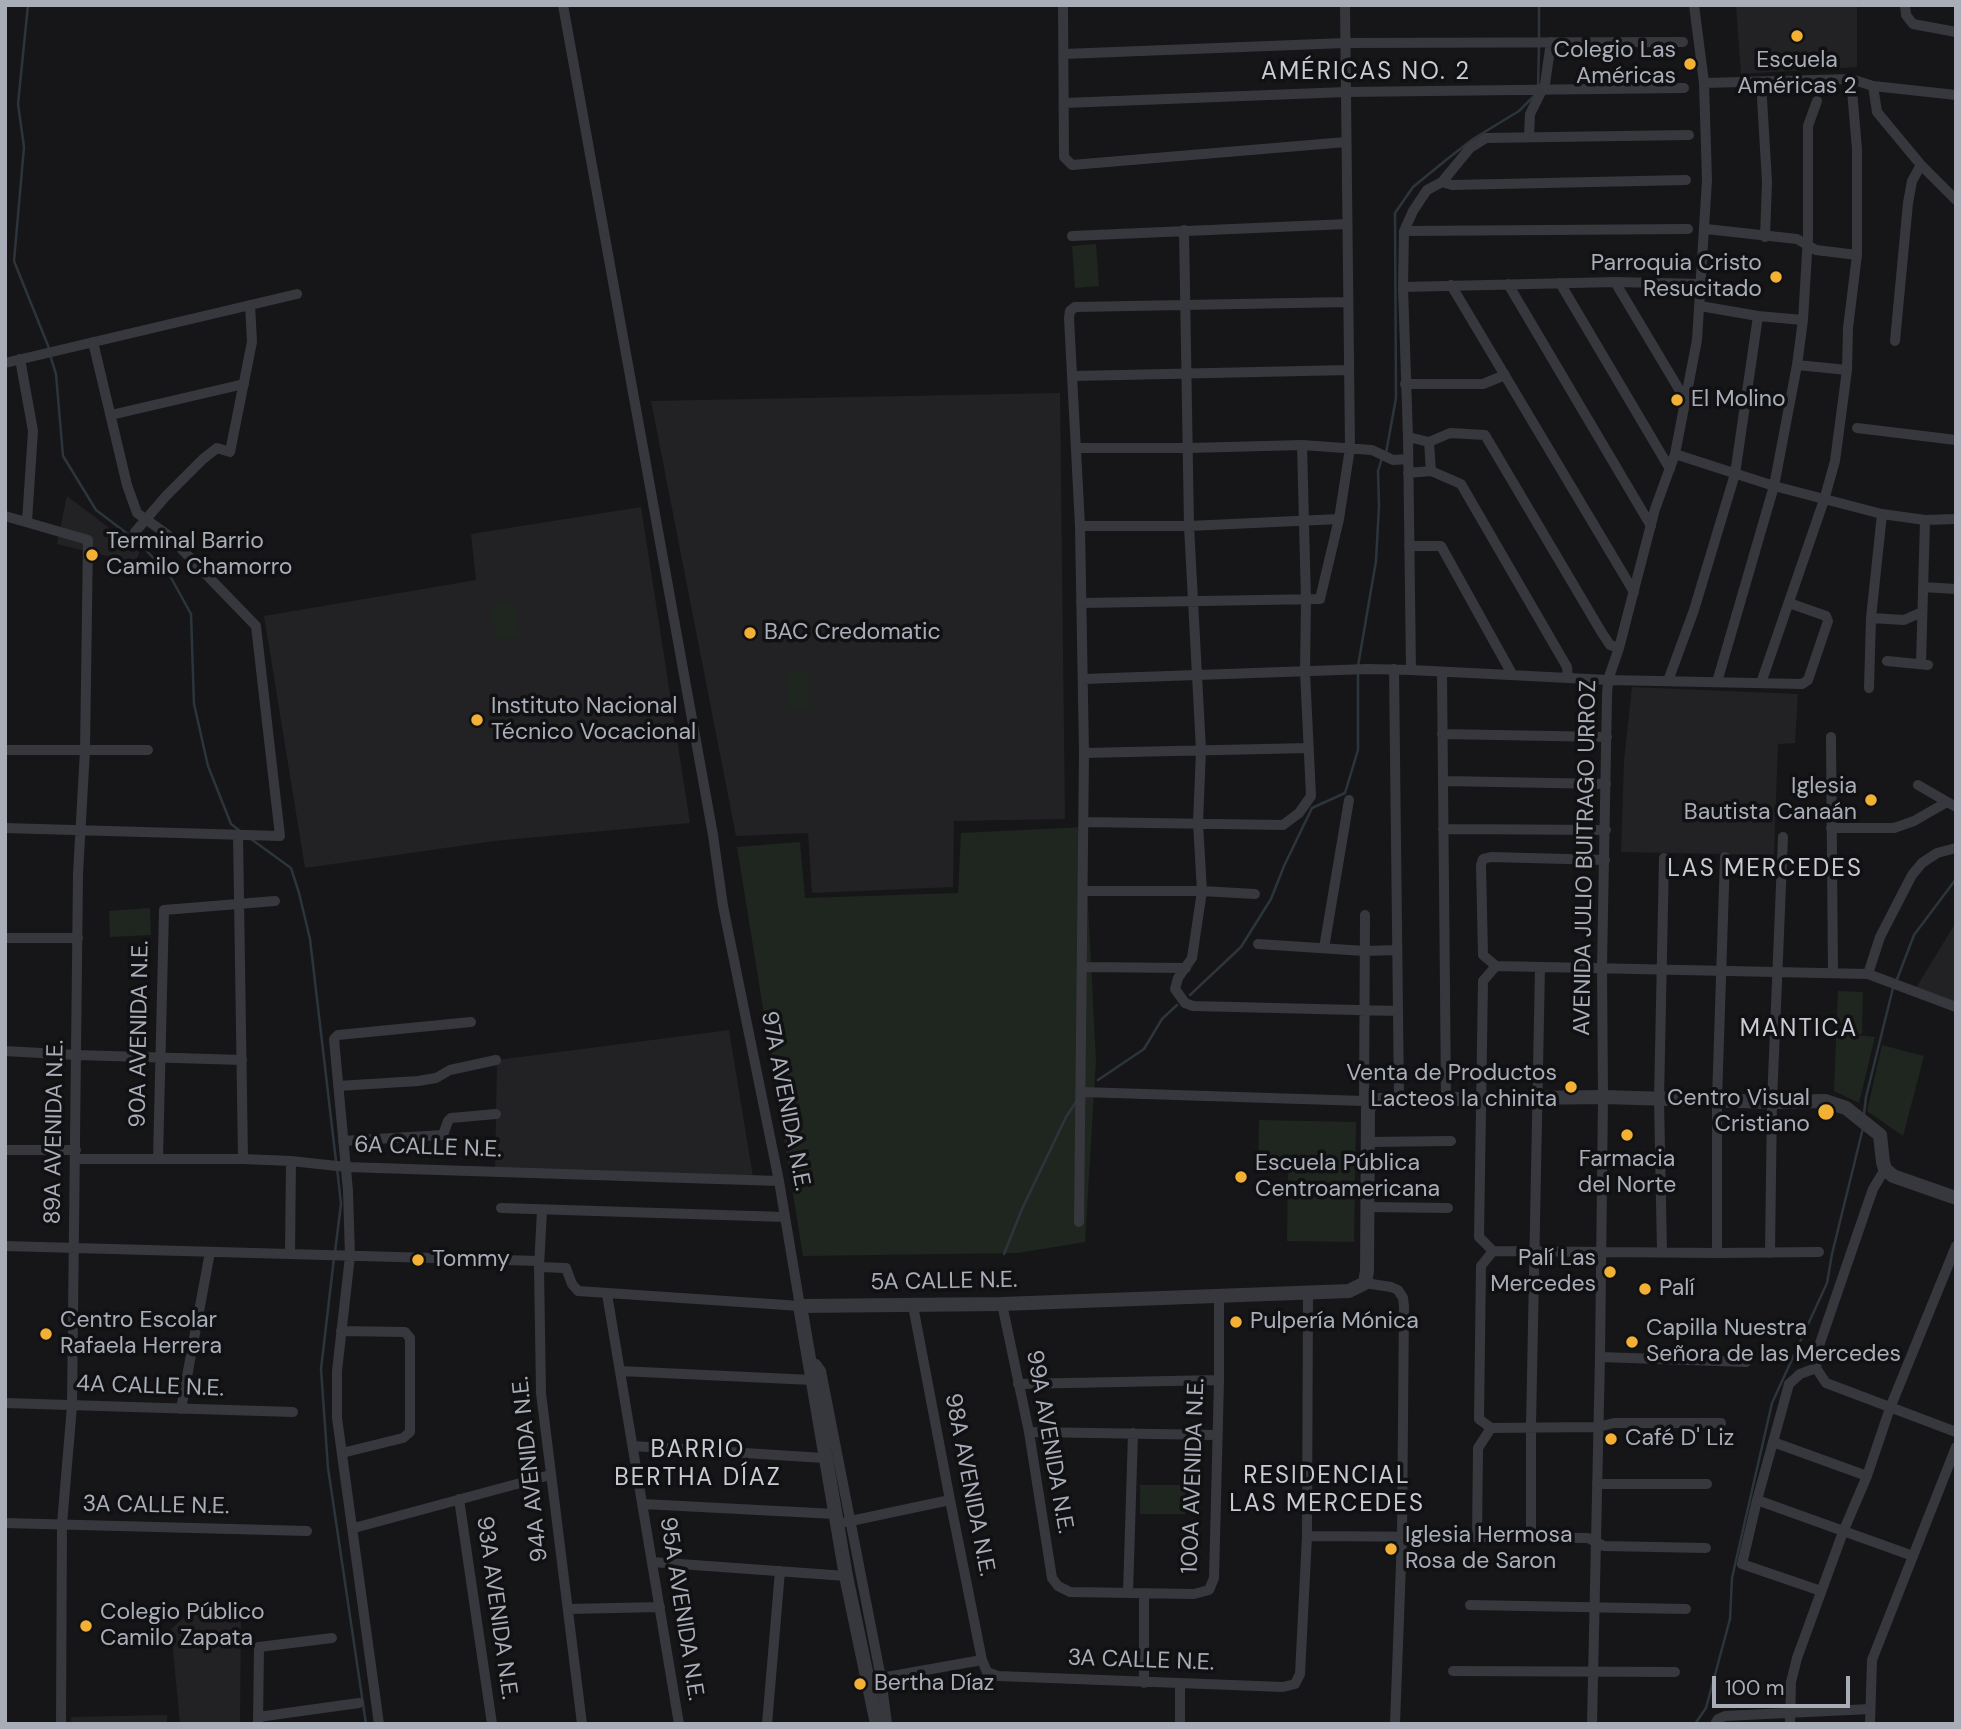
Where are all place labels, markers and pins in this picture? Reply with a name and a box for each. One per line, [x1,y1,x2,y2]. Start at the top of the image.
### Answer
marker: Escuela Américas 2 [1789,28,1805,44]
place label: Colegio Las Américas [1553,37,1676,91]
place label: Escuela Américas 2 [1737,47,1857,101]
marker: Colegio Las Américas [1682,56,1698,72]
place label: Parroquia Cristo Resucitado [1591,250,1762,304]
marker: Parroquia Cristo Resucitado [1768,269,1784,285]
place label: El Molino [1691,386,1786,414]
marker: El Molino [1669,392,1685,408]
place label: Terminal Barrio Camilo Chamorro [106,528,292,582]
marker: Terminal Barrio Camilo Chamorro [84,547,100,563]
place label: BAC Credomatic [764,619,941,647]
marker: BAC Credomatic [742,625,758,641]
place label: Instituto Nacional Técnico Vocacional [491,693,696,747]
marker: Instituto Nacional Técnico Vocacional [469,712,485,728]
place label: Iglesia Bautista Canaán [1684,773,1857,827]
marker: Iglesia Bautista Canaán [1863,792,1879,808]
place label: Venta de Productos Lacteos la chinita [1346,1060,1557,1114]
marker: Venta de Productos Lacteos la chinita [1563,1079,1579,1095]
place label: Centro Visual Cristiano [1667,1085,1810,1139]
marker: Centro Visual Cristiano [1816,1102,1836,1122]
marker: Farmacia del Norte [1619,1127,1635,1143]
place label: Farmacia del Norte [1578,1146,1676,1200]
place label: Escuela Pública Centroamericana [1255,1150,1440,1204]
marker: Escuela Pública Centroamericana [1233,1169,1249,1185]
place label: Palí Las Mercedes [1490,1245,1596,1299]
place label: Tommy [432,1246,510,1274]
marker: Tommy [410,1252,426,1268]
marker: Palí Las Mercedes [1602,1264,1618,1280]
place label: Palí [1659,1275,1695,1303]
marker: Palí [1637,1281,1653,1297]
place label: Centro Escolar Rafaela Herrera [60,1307,222,1361]
place label: Pulpería Mónica [1250,1308,1419,1336]
marker: Pulpería Mónica [1228,1314,1244,1330]
place label: Capilla Nuestra Señora de las Mercedes [1646,1315,1901,1369]
marker: Centro Escolar Rafaela Herrera [38,1326,54,1342]
marker: Capilla Nuestra Señora de las Mercedes [1624,1334,1640,1350]
place label: Café D' Liz [1625,1425,1734,1453]
marker: Café D' Liz [1603,1431,1619,1447]
place label: Iglesia Hermosa Rosa de Saron [1405,1522,1573,1576]
marker: Iglesia Hermosa Rosa de Saron [1383,1541,1399,1557]
place label: Colegio Público Camilo Zapata [100,1599,265,1653]
marker: Colegio Público Camilo Zapata [78,1618,94,1634]
place label: Bertha Díaz [874,1670,994,1698]
marker: Bertha Díaz [852,1676,868,1692]

